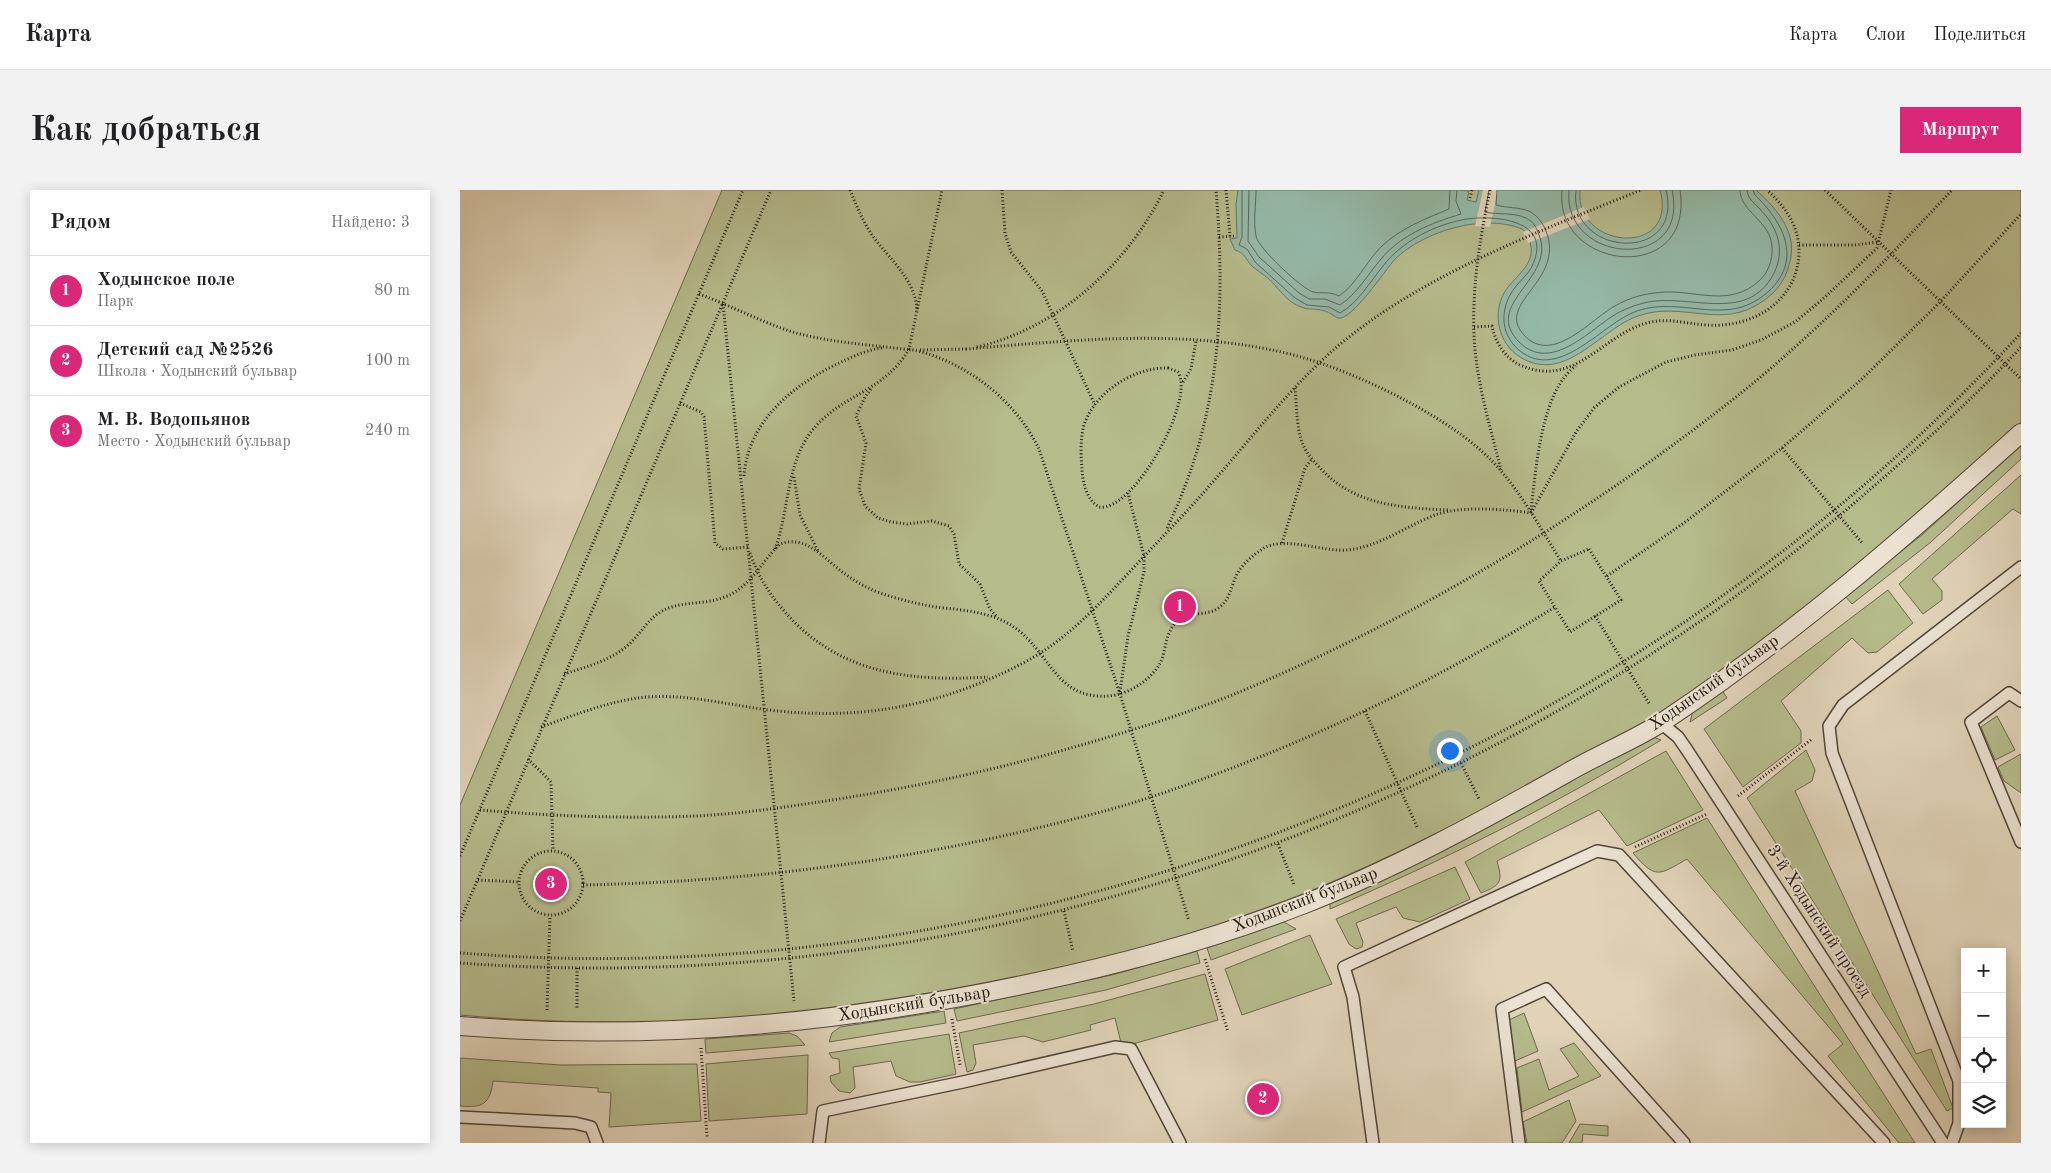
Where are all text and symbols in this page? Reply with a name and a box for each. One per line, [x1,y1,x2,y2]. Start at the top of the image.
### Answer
text: Карта [25,23,92,47]
text: Карта [1789,26,1838,44]
text: Слои [1866,26,1905,44]
text: Поделиться [1933,26,2026,44]
button: Маршрут [1900,107,2021,153]
text: Как добраться [30,113,261,148]
text: Рядом [50,212,111,233]
text: Найдено: 3 [331,215,410,231]
text: Ходынское поле [97,271,235,290]
text: 1 [61,283,71,299]
text: 80 m [374,283,410,299]
text: Парк [97,294,134,310]
text: Детский сад №2526 [97,341,273,360]
text: 2 [61,353,71,369]
text: 100 m [365,353,410,369]
text: Школа · Ходынский бульвар [97,364,297,380]
text: М. В. Водопьянов [97,411,250,430]
text: 3 [61,423,71,439]
text: 240 m [365,423,410,439]
text: Место · Ходынский бульвар [97,434,291,450]
pin: 1 [1164,588,1196,626]
street label: Ходынский бульвар [1646,631,1782,735]
your location [1437,738,1463,764]
street label: 3-й Ходынский проезд [1763,842,1875,1000]
street label: Ходынский бульвар [1230,864,1380,936]
pin: 3 [535,865,567,903]
map controls [1961,948,2006,1128]
button: + [1961,948,2006,993]
street label: Ходынский бульвар [836,983,992,1025]
button: − [1961,993,2006,1038]
button: locate [1961,1038,2006,1083]
pin: 2 [1247,1080,1279,1118]
button: layers [1961,1083,2006,1128]

